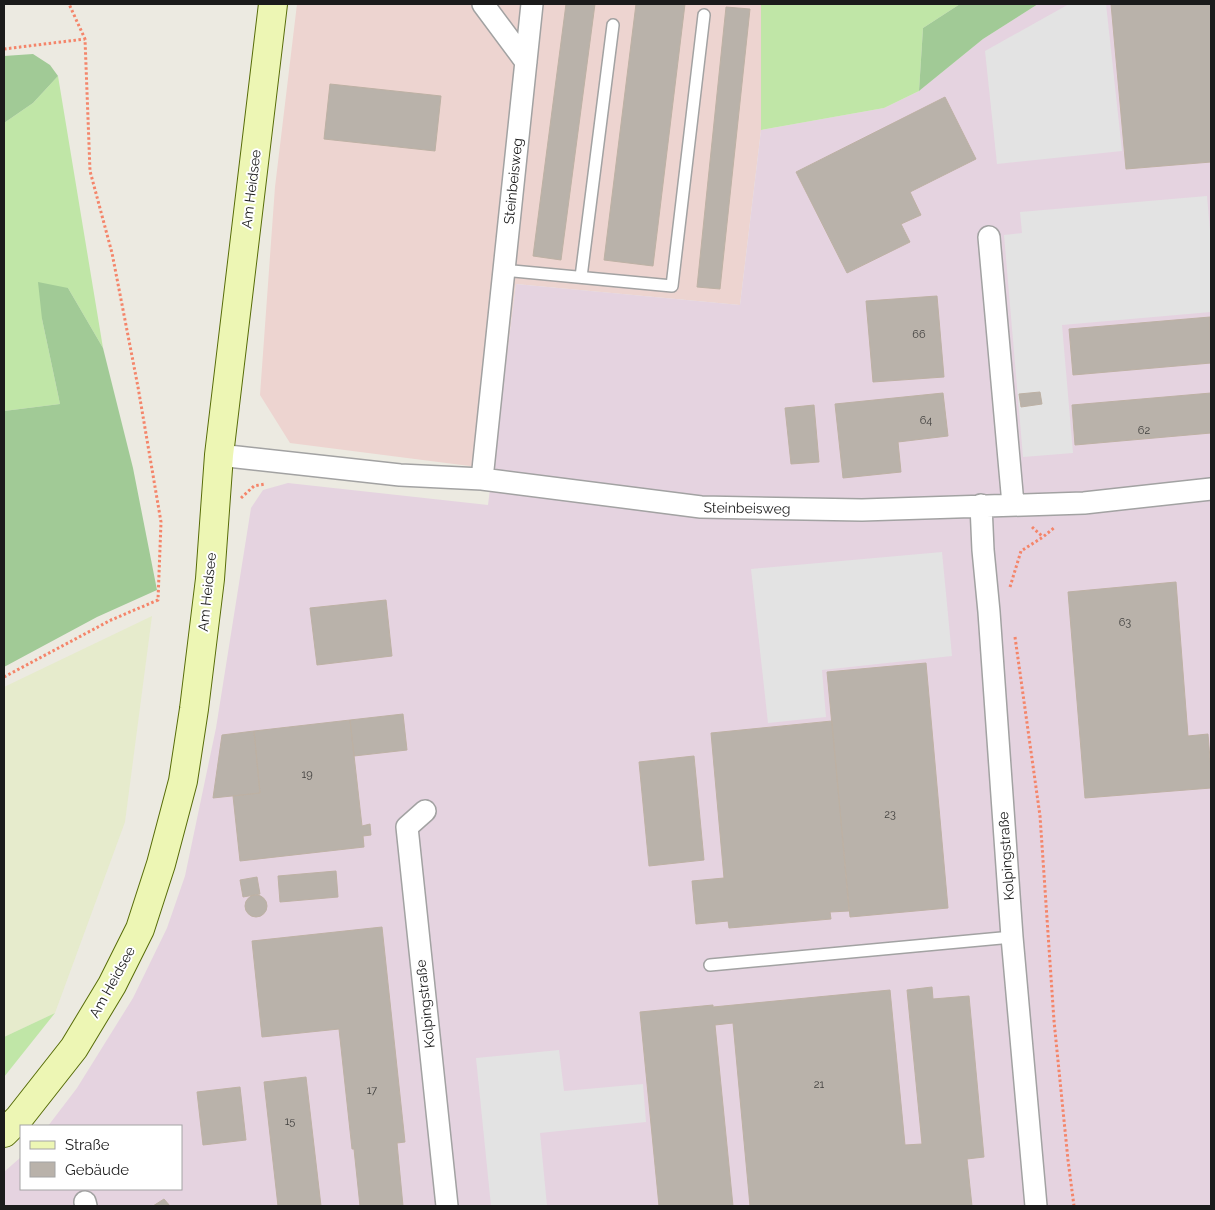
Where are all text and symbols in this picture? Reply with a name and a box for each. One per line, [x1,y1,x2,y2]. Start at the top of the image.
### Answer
street label: Steinbeisweg [501,137,525,225]
street label: Am Heidsee [238,149,264,229]
house number: 66 [912,328,926,341]
house number: 64 [920,414,932,427]
house number: 62 [1138,424,1150,437]
street label: Steinbeisweg [703,499,791,517]
street label: Am Heidsee [195,552,219,632]
house number: 63 [1119,616,1131,629]
house number: 19 [301,768,313,781]
house number: 23 [884,808,896,821]
street label: Kolpingstraße [995,811,1017,901]
street label: Am Heidsee [86,943,138,1021]
street label: Kolpingstraße [412,959,438,1049]
house number: 21 [814,1078,825,1091]
house number: 17 [367,1084,377,1097]
house number: 15 [285,1115,295,1128]
legend [20,1125,182,1190]
text: Straße [65,1136,110,1154]
text: Gebäude [65,1161,129,1179]

